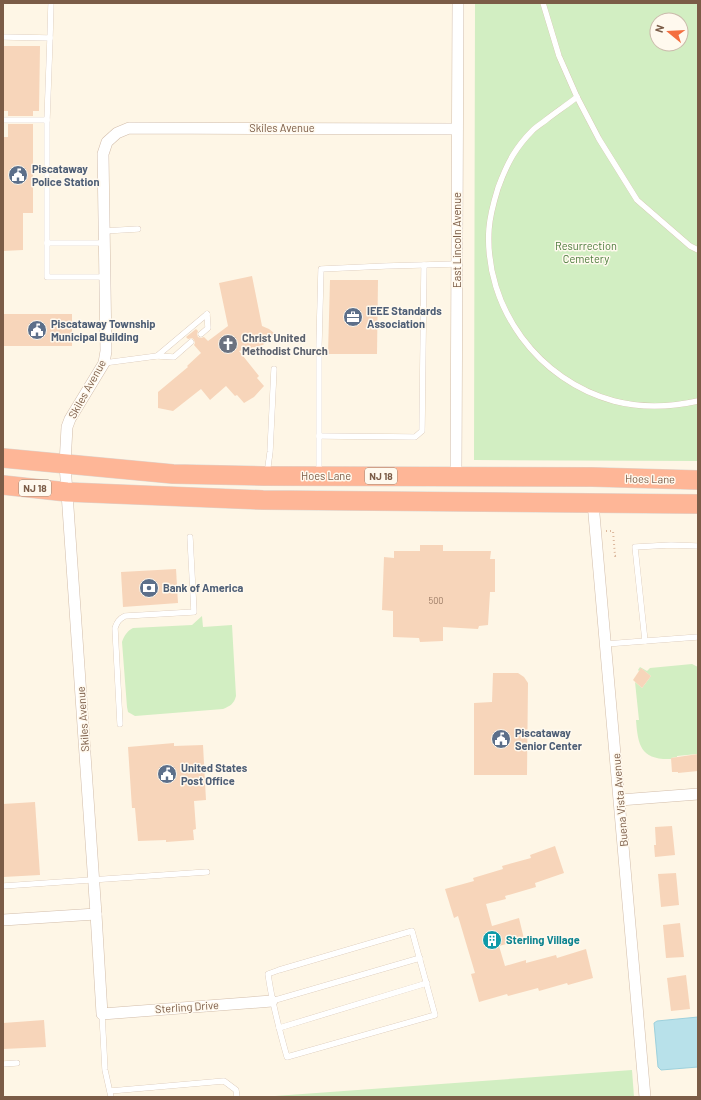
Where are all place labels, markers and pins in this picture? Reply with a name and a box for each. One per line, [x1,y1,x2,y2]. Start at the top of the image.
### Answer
place label: Piscataway Police Station [32,162,99,188]
public building icon: Piscataway Police Station [7,164,29,186]
place label: IEEE Standards Association [367,304,442,330]
office icon: IEEE Standards Association [342,306,364,328]
place label: Piscataway Township Municipal Building [51,317,156,343]
public building icon: Piscataway Township Municipal Building [26,319,48,341]
place label: Christ United Methodist Church [242,331,328,357]
church icon: Christ United Methodist Church [217,333,239,355]
bank icon: Bank of America [138,577,160,599]
place label: Bank of America [163,581,244,594]
place label: Piscataway Senior Center [515,726,583,752]
public building icon: Piscataway Senior Center [490,728,512,750]
place label: United States Post Office [181,761,248,787]
public building icon: United States Post Office [156,763,178,785]
building icon: Sterling Village [481,929,503,951]
place label: Sterling Village [506,933,580,946]

